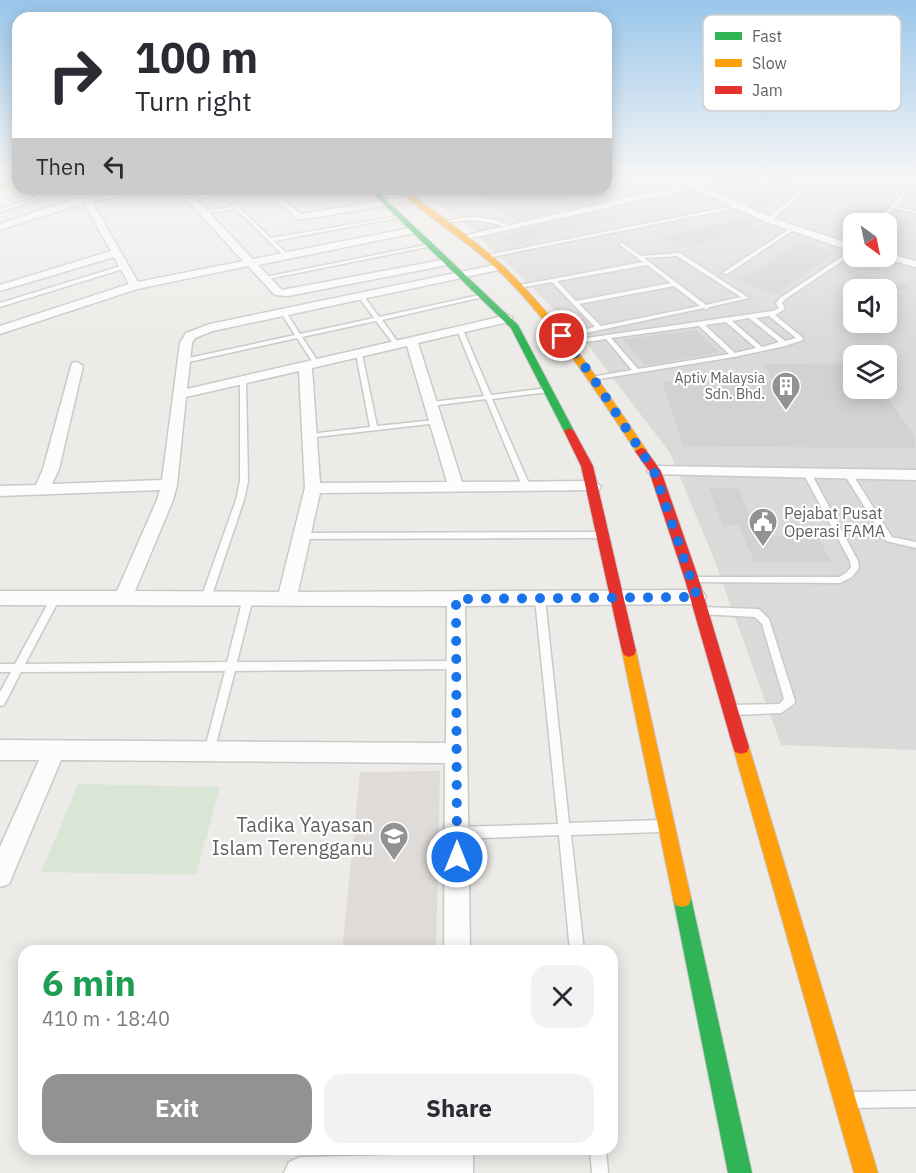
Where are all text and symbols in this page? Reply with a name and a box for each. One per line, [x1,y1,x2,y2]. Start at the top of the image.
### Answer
legend [703,15,901,111]
text: Fast [752,26,782,46]
text: 100 m [135,30,258,85]
icon: right [36,36,114,114]
text: Slow [752,53,787,73]
text: Jam [752,80,783,100]
text: Turn right [135,83,252,118]
icon: left [98,150,131,183]
text: Then [36,152,86,181]
north arrow [843,213,897,267]
map controls [843,213,897,399]
button: sound [843,279,897,333]
pin [536,310,587,361]
icon: arrive [545,319,578,352]
button: layers [843,345,897,399]
place label: Aptiv Malaysia Sdn. Bhd. [675,369,766,403]
building icon: Aptiv Malaysia Sdn. Bhd. [770,370,802,412]
place label: Pejabat Pusat Operasi FAMA [784,503,885,541]
public building icon: Pejabat Pusat Operasi FAMA [747,506,779,548]
place label: Tadika Yayasan Islam Terengganu [212,811,373,861]
school or university icon: Tadika Yayasan Islam Terengganu [378,820,410,862]
position arrow [425,825,489,889]
text: 6 min [42,959,136,1006]
button: close [531,965,594,1028]
text: 410 m · 18:40 [42,1005,170,1032]
button: Exit [42,1074,312,1143]
button: Share [324,1074,594,1143]

